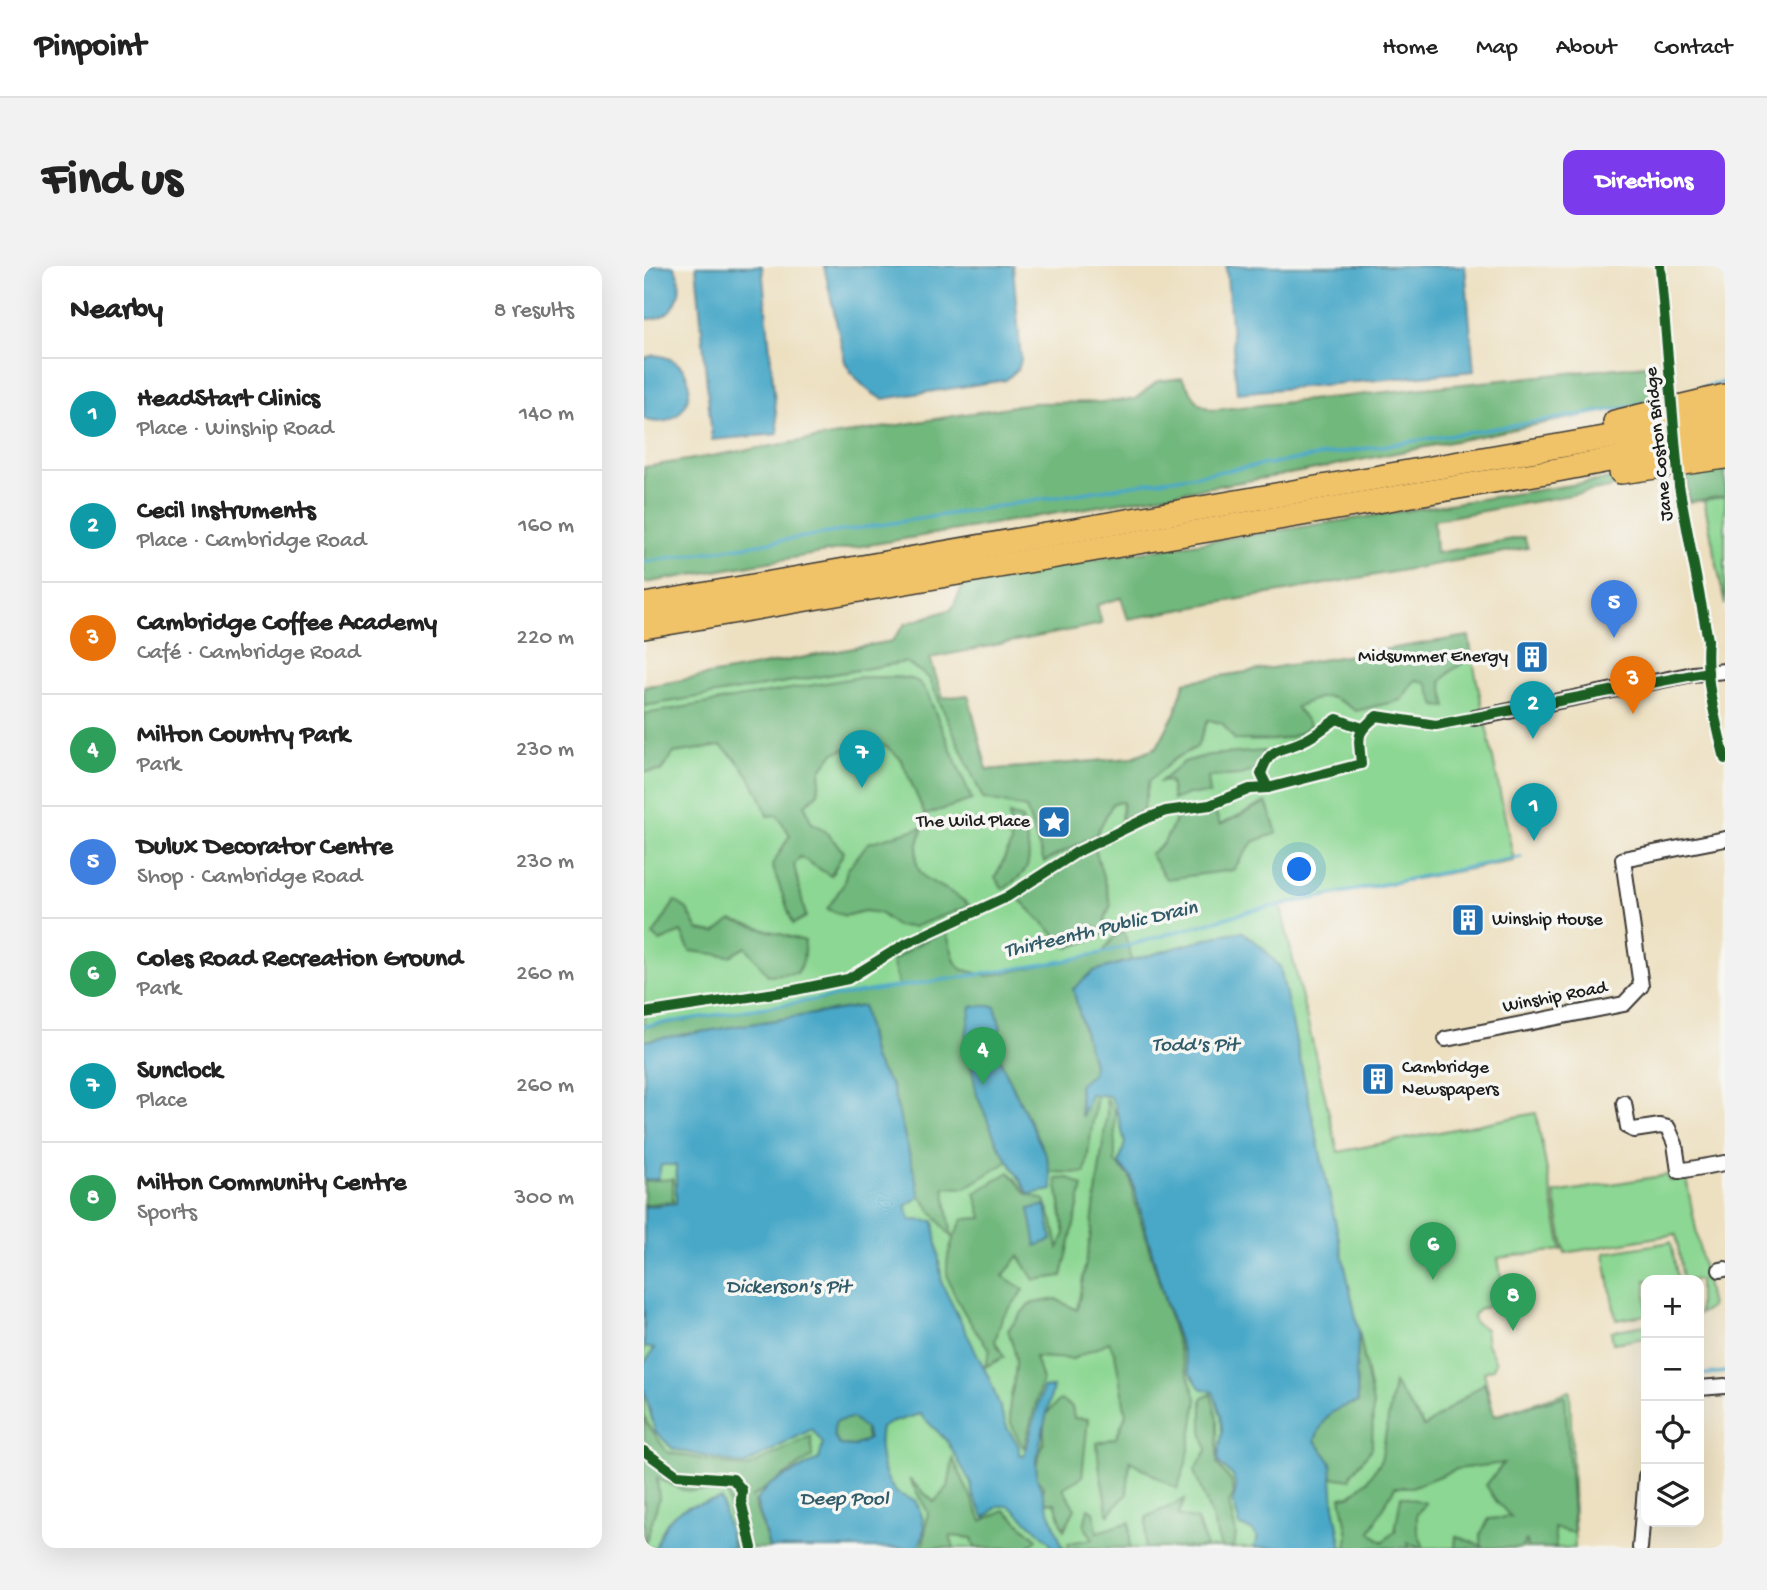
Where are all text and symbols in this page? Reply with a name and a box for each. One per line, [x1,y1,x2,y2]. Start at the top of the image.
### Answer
text: Pinpoint [35,29,146,67]
text: Home [1382,34,1438,63]
text: Map [1476,34,1518,63]
text: About [1556,34,1616,63]
text: Contact [1654,34,1732,63]
button: Directions [1563,150,1725,215]
text: Find us [42,153,182,211]
text: Nearby [70,294,163,329]
text: 8 results [494,298,574,325]
street label: Jane Coston Bridge [1640,366,1680,522]
text: HeadStart Clinics [137,385,320,416]
text: 1 [88,401,98,428]
text: 140 m [519,401,574,428]
text: Place · Winship Road [137,416,334,443]
text: Cecil Instruments [137,497,315,528]
text: 2 [87,513,99,540]
text: 160 m [518,513,574,540]
text: Place · Cambridge Road [137,528,366,555]
pin: 5 [1591,580,1637,638]
text: Cambridge Coffee Academy [137,609,437,640]
text: 3 [87,625,99,652]
text: 220 m [517,625,574,652]
building icon: Midsummer Energy [1513,638,1551,676]
text: Café · Cambridge Road [137,640,360,667]
place label: Midsummer Energy [1358,646,1509,669]
pin: 3 [1610,656,1656,714]
pin: 2 [1510,681,1556,739]
text: Milton Country Park [137,721,350,752]
pin: 7 [839,730,885,788]
text: 4 [88,737,98,764]
text: 230 m [516,737,574,764]
text: Park [137,752,181,779]
pin: 1 [1511,783,1557,841]
place icon: The Wild Place [1035,803,1073,841]
place label: The Wild Place [916,811,1030,834]
text: Dulux Decorator Centre [137,833,393,864]
text: 5 [87,849,99,876]
text: 230 m [516,849,574,876]
your location [1282,852,1316,886]
text: Shop · Cambridge Road [137,864,362,891]
water label: Thirteenth Public Drain [1002,896,1201,965]
building icon: Winship House [1449,901,1487,939]
place label: Winship House [1492,909,1603,932]
text: Coles Road Recreation Ground [137,945,462,976]
text: 6 [87,961,99,988]
text: 260 m [516,961,574,988]
text: Park [137,976,181,1003]
street label: Winship Road [1501,976,1611,1019]
pin: 4 [960,1027,1006,1085]
water label: Todd's Pit [1152,1034,1242,1059]
text: Sunclock [137,1057,222,1088]
place label: Cambridge Newspapers [1402,1057,1500,1102]
building icon: Cambridge Newspapers [1359,1060,1397,1098]
text: 7 [87,1073,99,1100]
text: 260 m [516,1073,574,1100]
text: Place [137,1088,187,1115]
text: Milton Community Centre [137,1169,406,1200]
text: 8 [87,1185,99,1212]
text: 300 m [514,1185,574,1212]
text: Sports [137,1200,197,1227]
pin: 6 [1410,1222,1456,1280]
pin: 8 [1490,1273,1536,1331]
map controls [1641,1275,1704,1527]
button: + [1641,1275,1704,1338]
water label: Dickerson's Pit [726,1276,854,1301]
button: − [1641,1338,1704,1401]
button: locate [1641,1401,1704,1464]
button: layers [1641,1464,1704,1527]
water label: Deep Pool [800,1488,890,1513]

